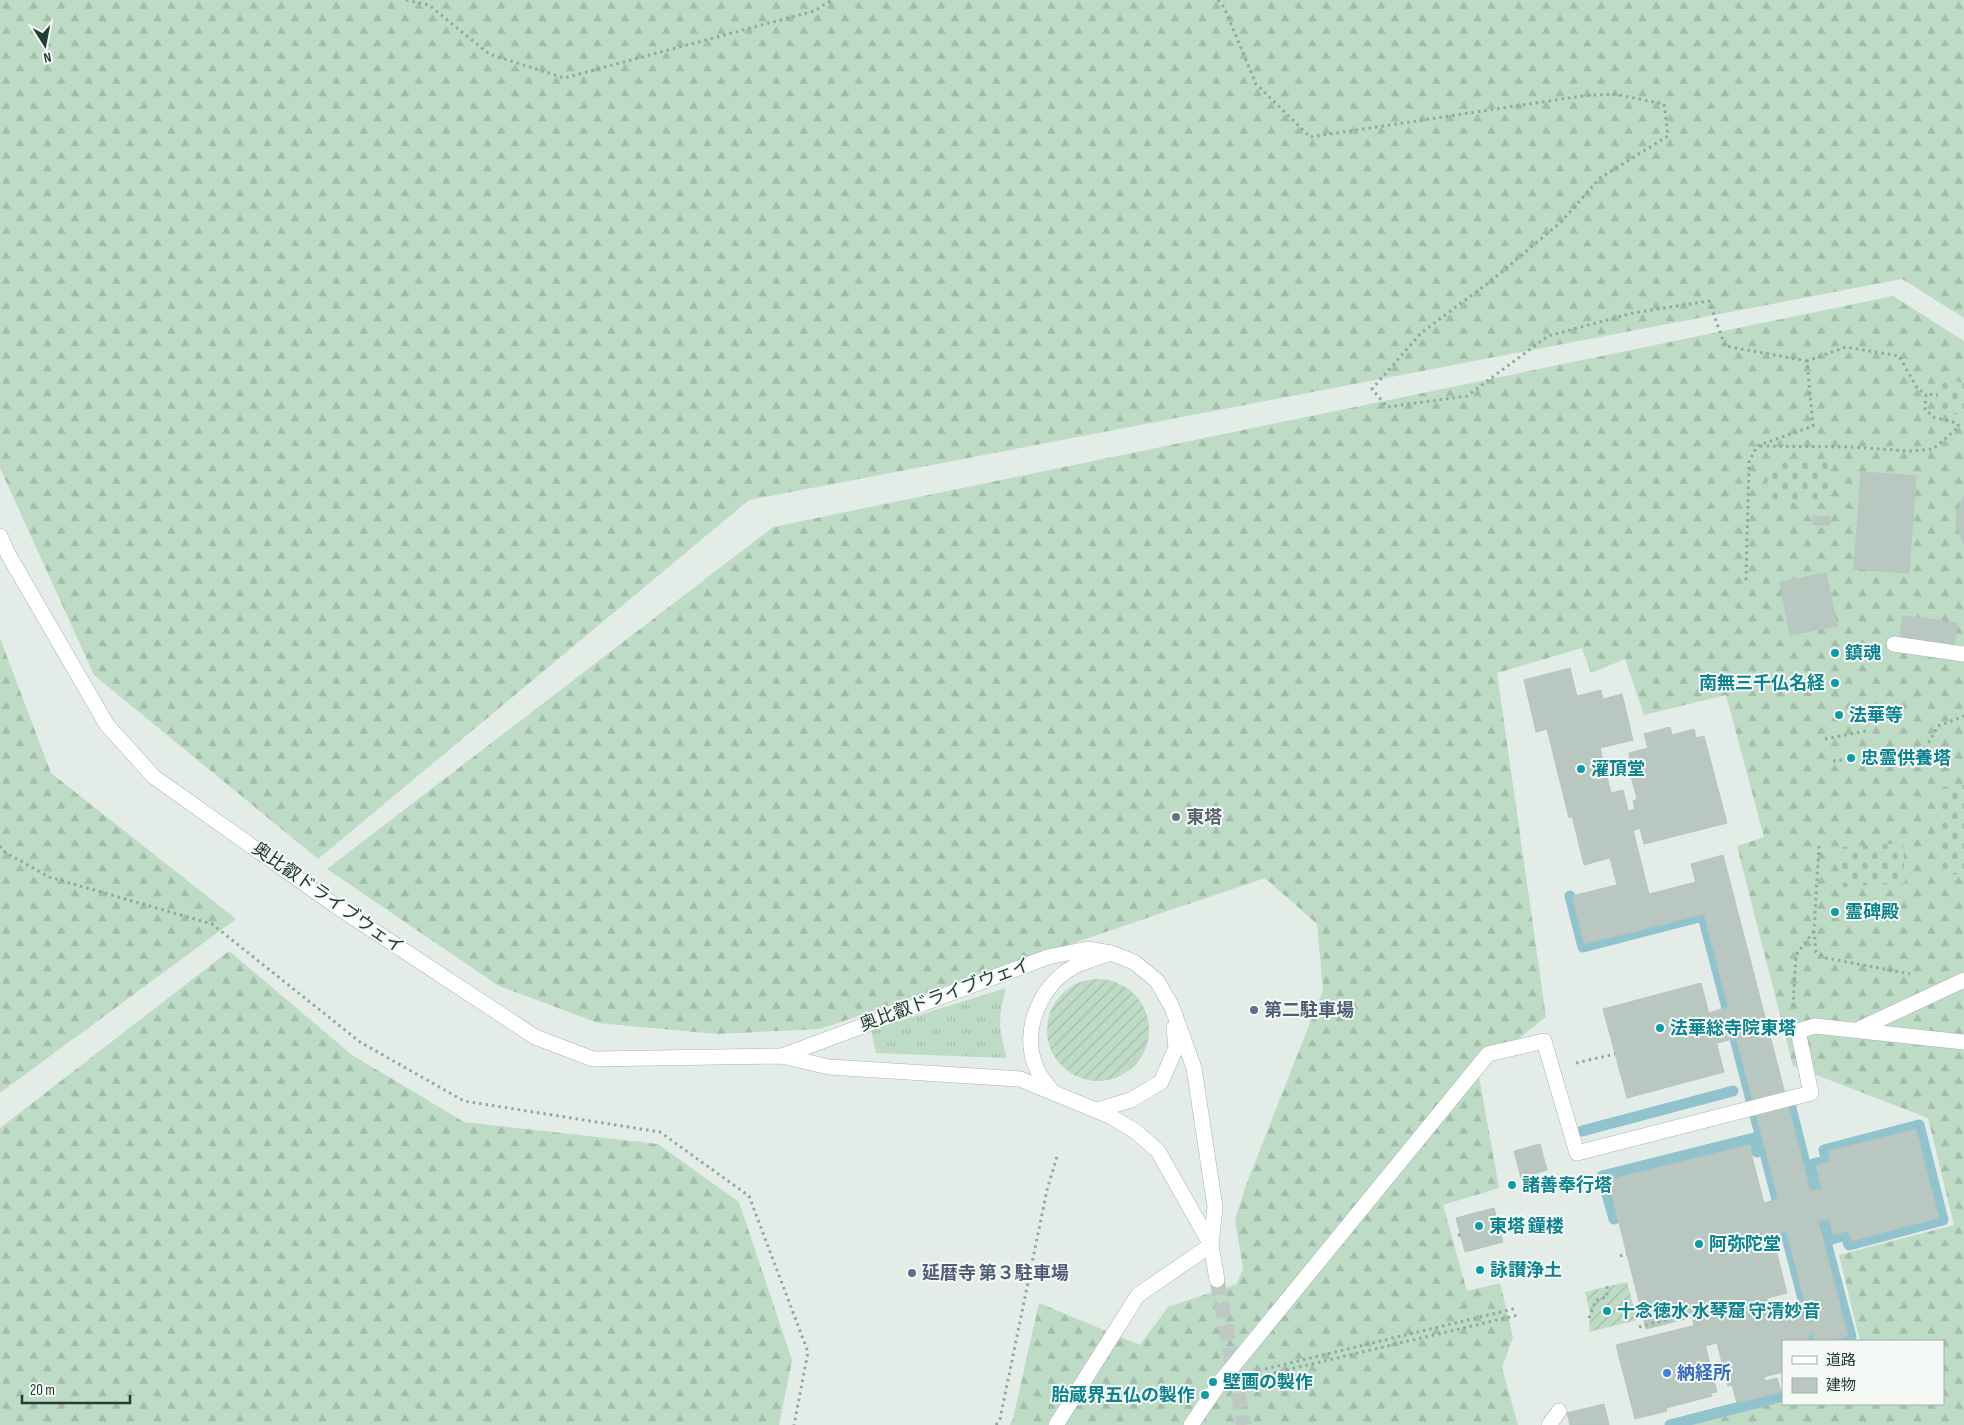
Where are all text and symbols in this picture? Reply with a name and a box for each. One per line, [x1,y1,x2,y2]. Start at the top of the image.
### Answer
north arrow [20,20,70,70]
text: N [42,48,53,66]
place label: 鎮魂 [1844,643,1881,664]
marker: 鎮魂 [1829,647,1841,659]
place label: 南無三千仏名経 [1699,673,1825,694]
marker: 南無三千仏名経 [1829,677,1841,689]
place label: 法華等 [1849,705,1903,726]
marker: 法華等 [1833,709,1845,721]
place label: 忠霊供養塔 [1861,748,1951,769]
marker: 忠霊供養塔 [1845,752,1857,764]
place label: 灌頂堂 [1591,759,1645,780]
marker: 灌頂堂 [1575,763,1587,775]
place label: 東塔 [1186,807,1222,828]
marker: 東塔 [1170,811,1182,823]
street label: 奥比叡ドライブウェイ [248,838,408,958]
place label: 霊碑殿 [1845,902,1899,923]
marker: 霊碑殿 [1829,906,1841,918]
street label: 奥比叡ドライブウェイ [857,954,1033,1036]
place label: 第二駐車場 [1264,1000,1354,1021]
marker: 第二駐車場 [1248,1004,1260,1016]
place label: 法華総寺院東塔 [1670,1018,1796,1039]
marker: 法華総寺院東塔 [1654,1022,1666,1034]
place label: 諸善奉行塔 [1522,1174,1612,1196]
marker: 諸善奉行塔 [1506,1179,1518,1191]
place label: 東塔 鐘楼 [1489,1216,1564,1237]
marker: 東塔 鐘楼 [1473,1220,1485,1232]
place label: 阿弥陀堂 [1709,1234,1781,1255]
marker: 阿弥陀堂 [1693,1238,1705,1250]
place label: 詠讃浄土 [1490,1260,1562,1281]
place label: 延暦寺 第３駐車場 [922,1263,1069,1284]
marker: 詠讃浄土 [1474,1264,1486,1276]
marker: 延暦寺 第３駐車場 [906,1267,918,1279]
place label: 十念徳水 水琴窟 守清妙音 [1617,1301,1821,1322]
marker: 十念徳水 水琴窟 守清妙音 [1601,1305,1613,1317]
legend [1782,1340,1944,1405]
text: 道路 [1826,1351,1856,1370]
place label: 納経所 [1677,1363,1731,1384]
marker: 納経所 [1661,1367,1673,1379]
scale bar [22,1372,130,1404]
place label: 壁画の製作 [1223,1372,1313,1393]
marker: 壁画の製作 [1207,1376,1219,1388]
text: 建物 [1826,1376,1856,1395]
text: 20 m [30,1381,55,1400]
place label: 胎蔵界五仏の製作 [1051,1385,1195,1406]
marker: 胎蔵界五仏の製作 [1199,1389,1211,1401]

